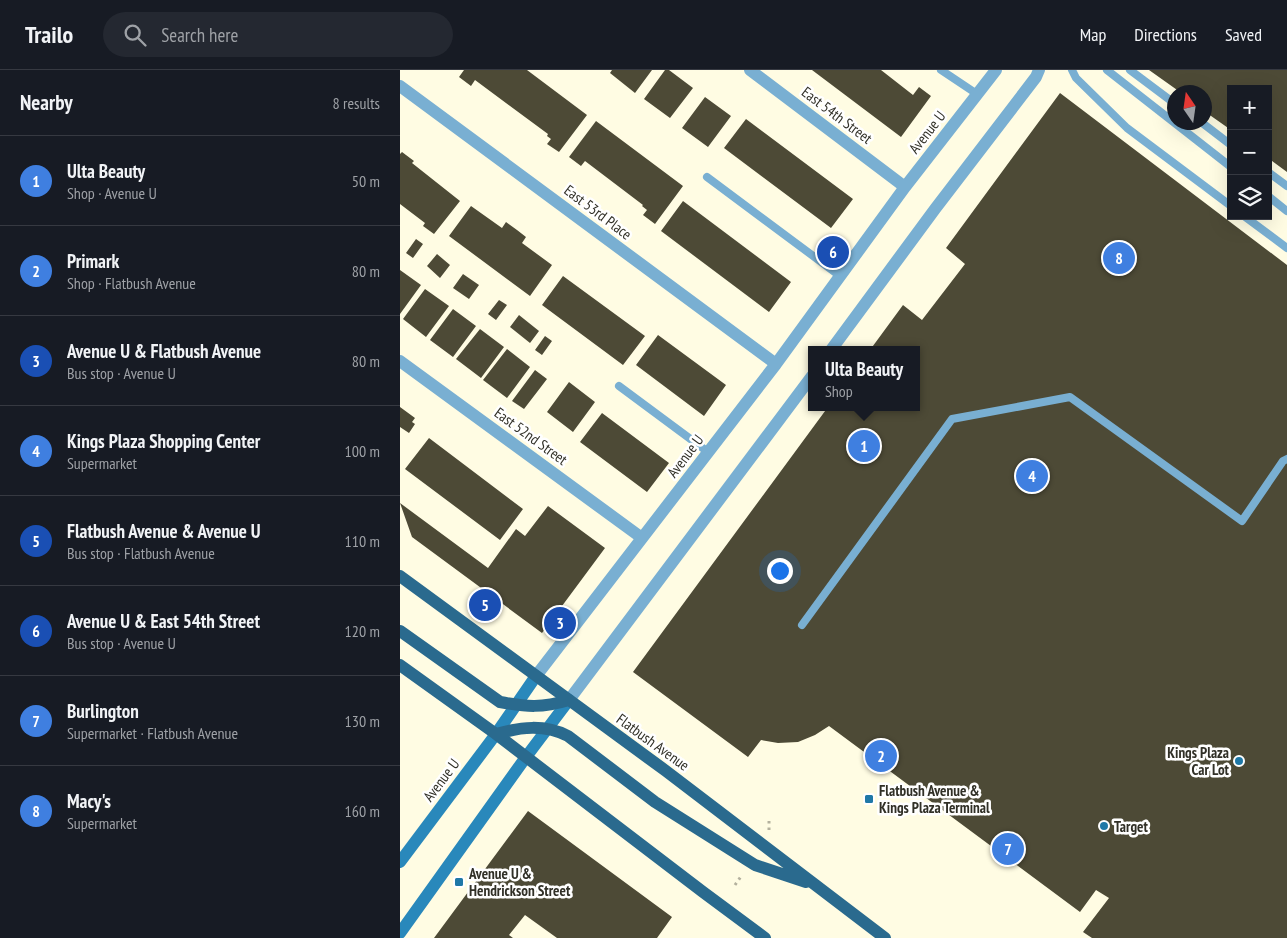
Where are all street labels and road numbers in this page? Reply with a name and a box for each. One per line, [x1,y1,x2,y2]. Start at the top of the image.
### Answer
street label: East 54th Street [798,82,876,148]
street label: Avenue U [904,107,950,157]
street label: East 53rd Place [560,180,636,244]
street label: East 52nd Street [491,403,571,469]
street label: Avenue U [663,431,707,481]
street label: Flatbush Avenue [613,709,693,775]
street label: Avenue U [419,755,463,805]

